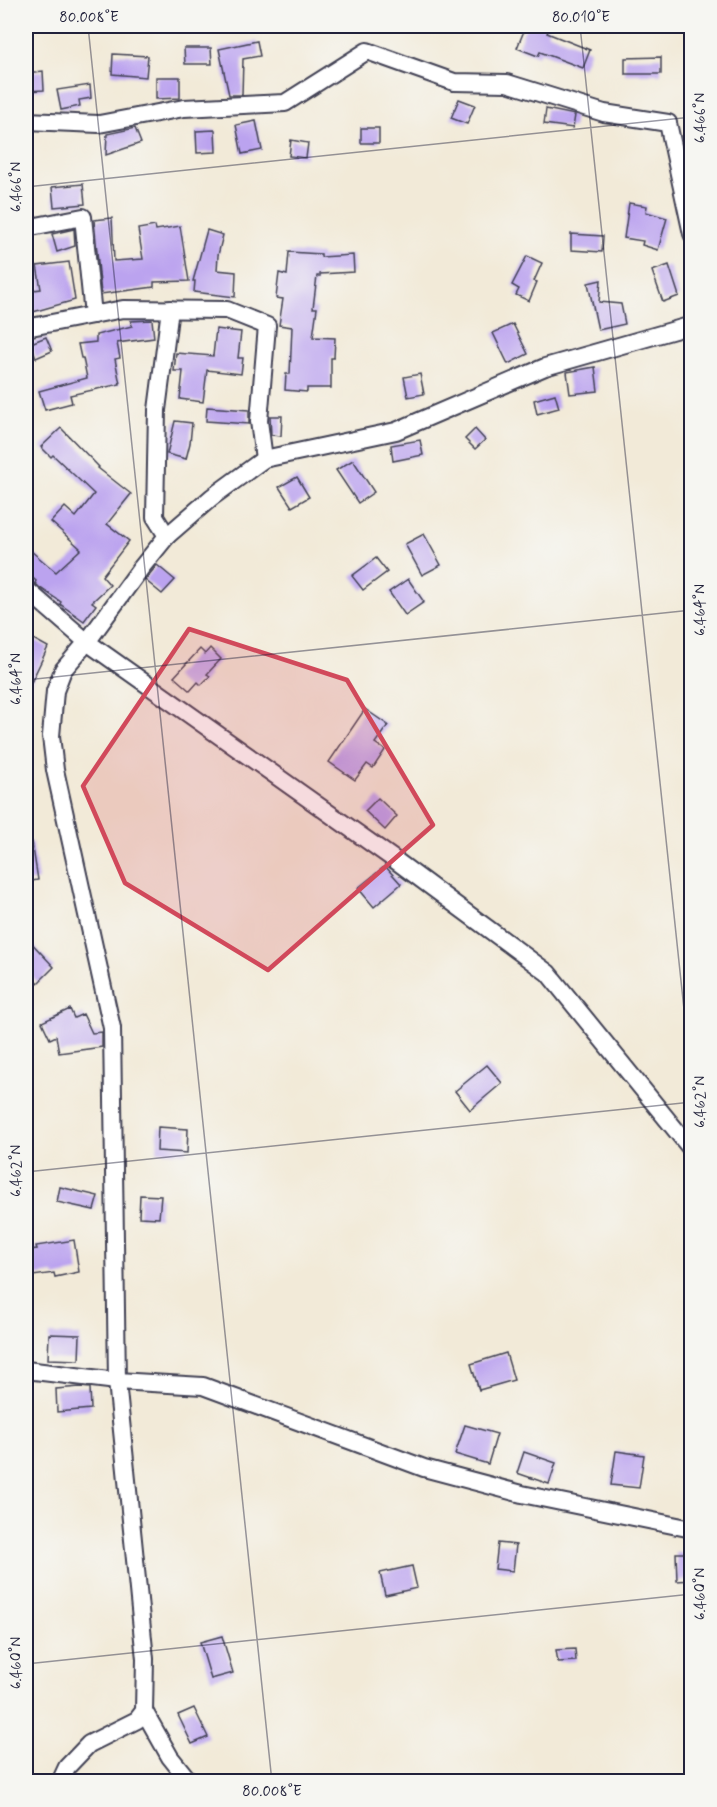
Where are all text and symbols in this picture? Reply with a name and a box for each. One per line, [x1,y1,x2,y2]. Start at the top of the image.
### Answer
text: 80.008°E [59,8,119,28]
text: 80.010°E [552,8,610,28]
text: 6.466°N [691,93,711,143]
text: 6.466°N [7,162,27,212]
text: 6.464°N [691,584,711,636]
text: 6.464°N [7,653,27,705]
text: 6.462°N [691,1076,711,1128]
text: 6.462°N [7,1145,27,1197]
text: 6.460°N [691,1568,711,1620]
text: 6.460°N [7,1637,27,1689]
text: 80.008°E [242,1782,302,1802]

